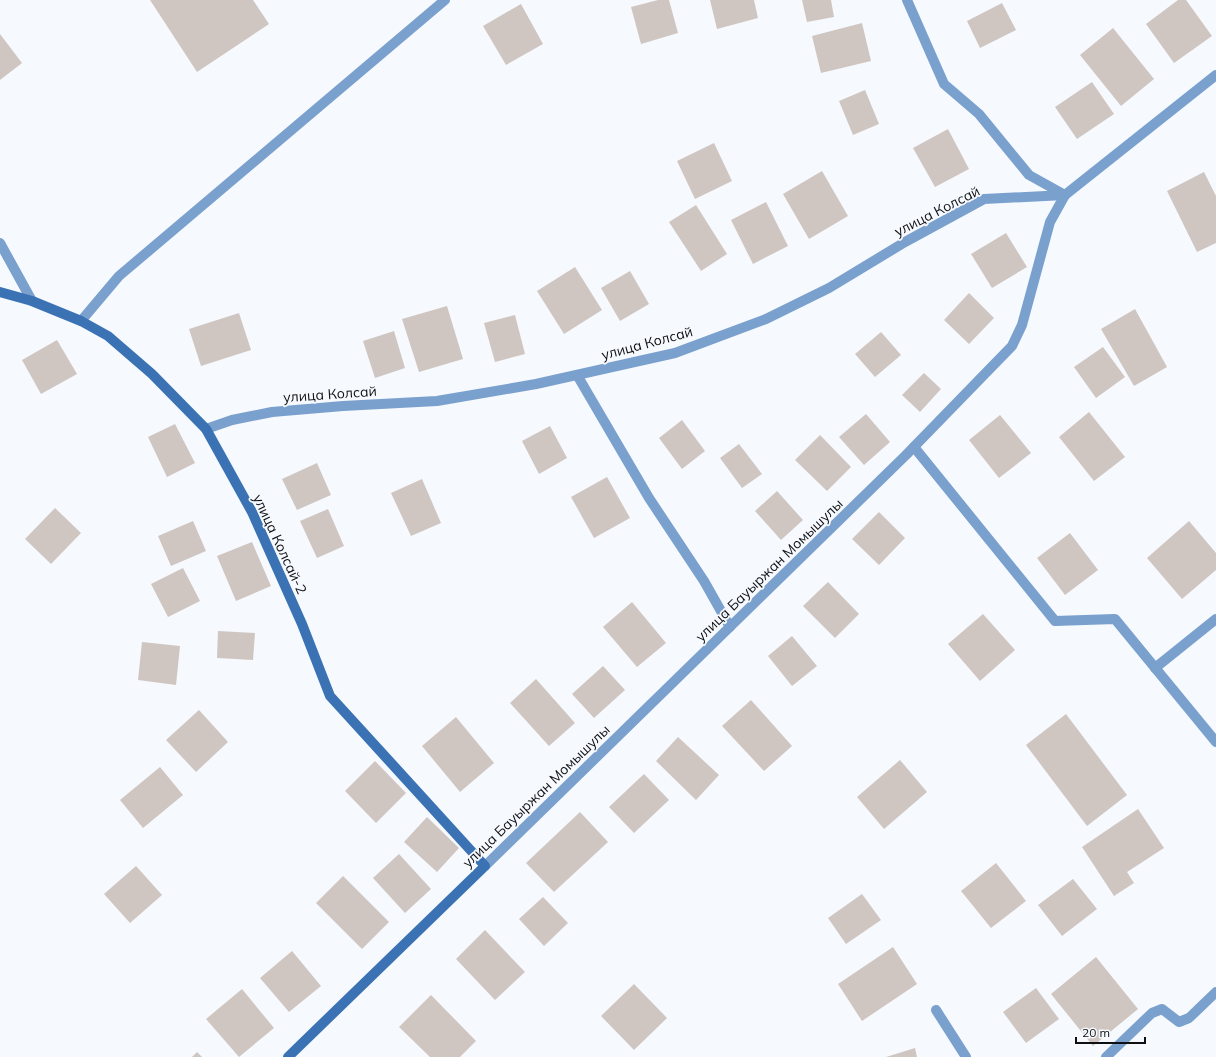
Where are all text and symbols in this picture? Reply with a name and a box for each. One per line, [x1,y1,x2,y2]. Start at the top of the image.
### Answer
street label: улица Колсай [891,182,983,240]
street label: улица Колсай [599,322,695,364]
street label: улица Колсай [283,382,377,406]
street label: улица Колсай-2 [249,491,311,597]
street label: улица Бауыржан Момышулы [691,495,847,645]
street label: улица Бауыржан Момышулы [458,721,614,871]
scale bar [1076,1019,1145,1045]
text: 20 m [1082,1025,1110,1040]

